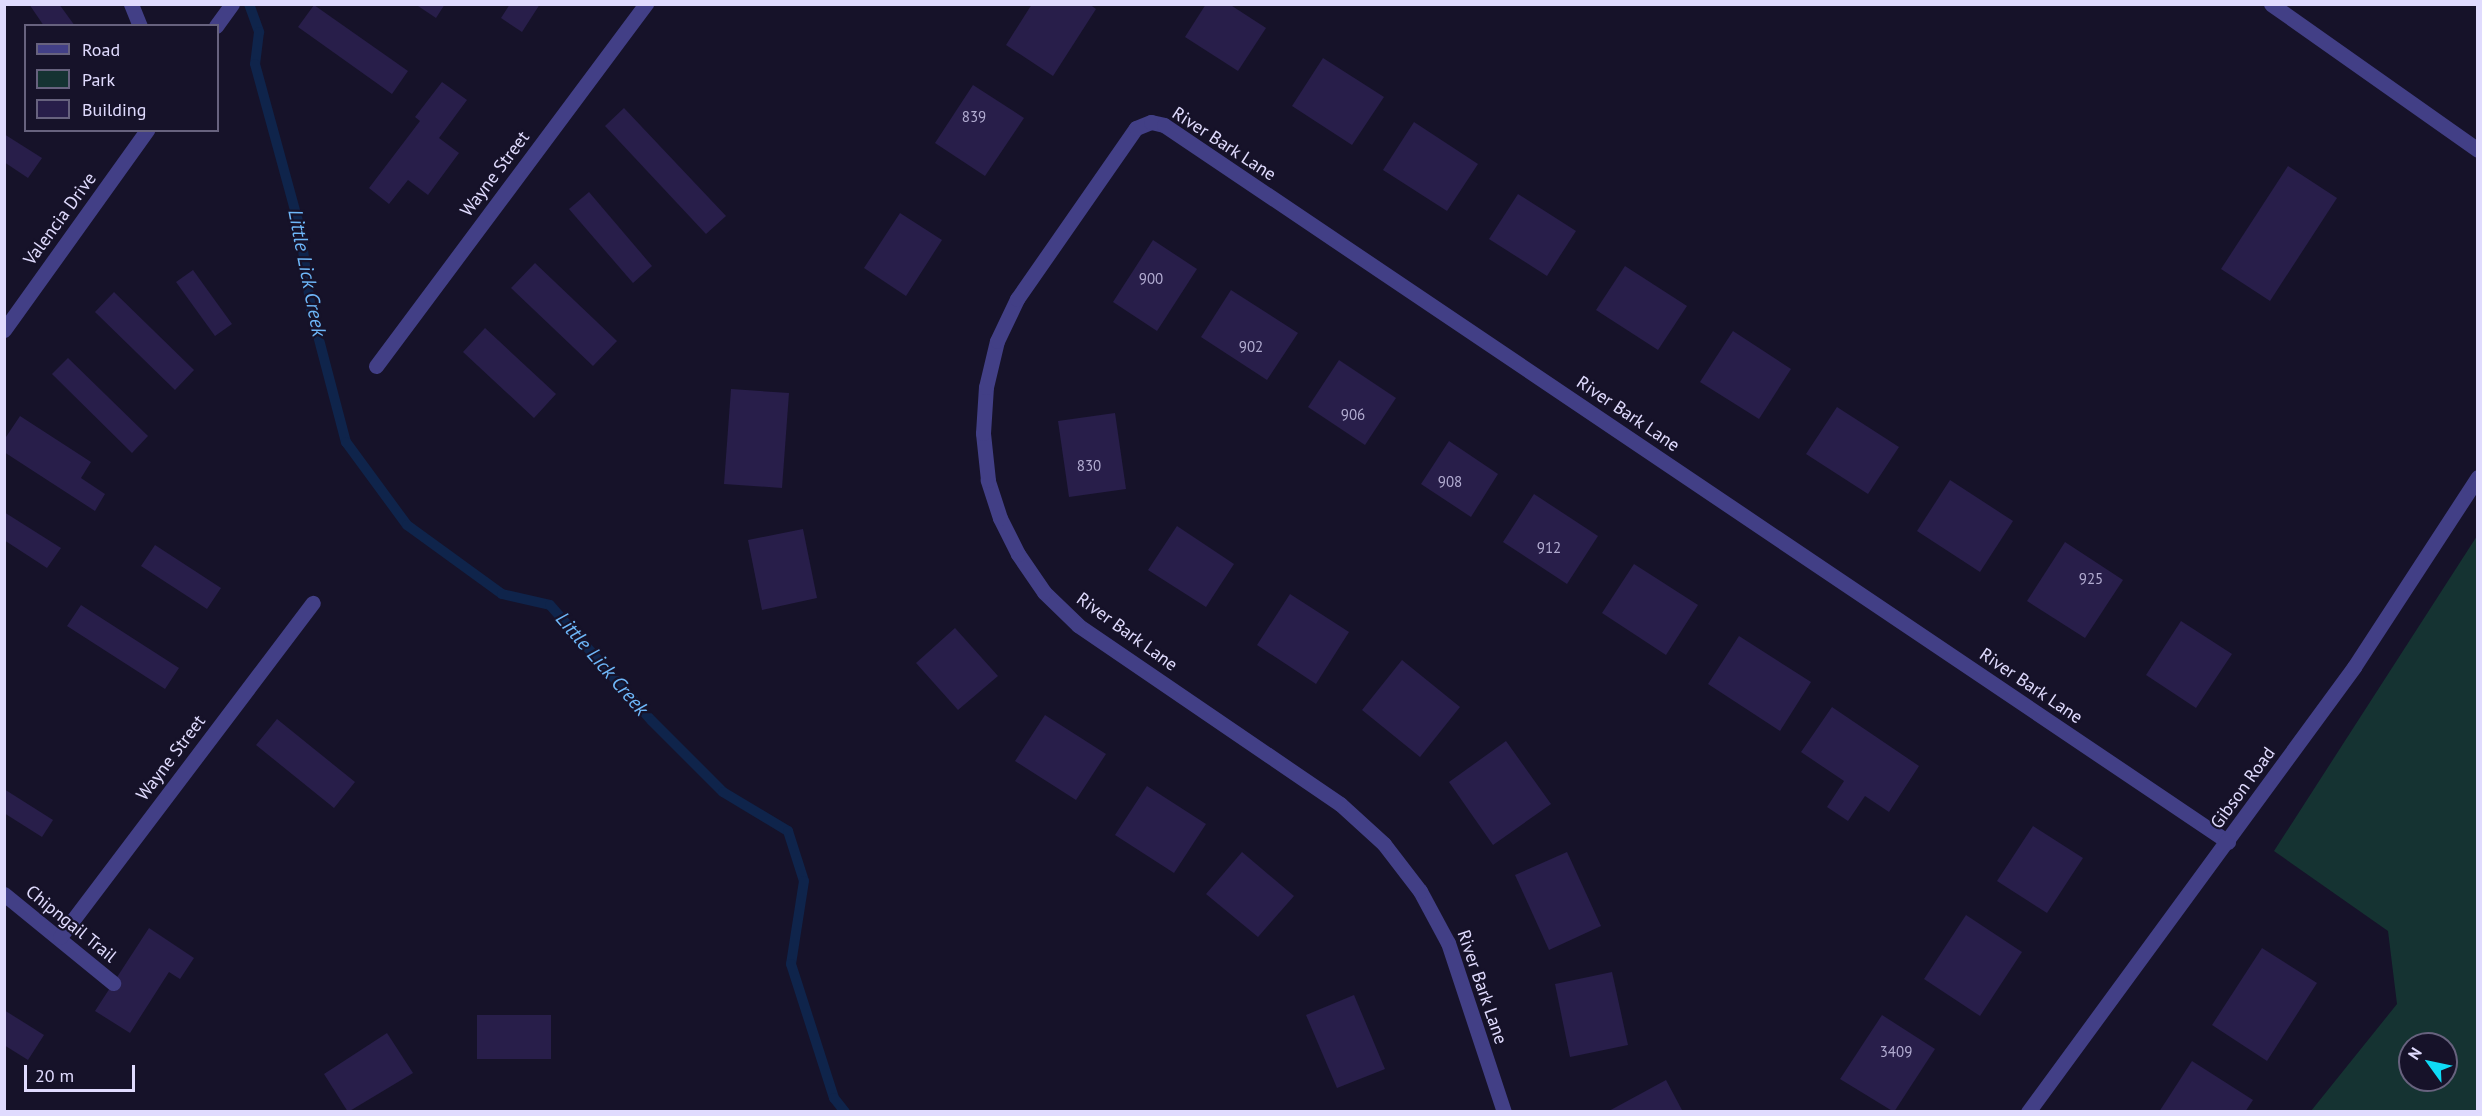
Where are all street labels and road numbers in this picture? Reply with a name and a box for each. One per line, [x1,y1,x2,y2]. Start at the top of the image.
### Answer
street label: River Bark Lane [1168,102,1280,186]
street label: Wayne Street [456,127,534,221]
street label: Valencia Drive [19,168,101,270]
street label: River Bark Lane [1572,372,1684,456]
street label: River Bark Lane [1072,588,1182,676]
street label: River Bark Lane [1975,644,2087,728]
street label: Wayne Street [132,711,210,805]
street label: Gibson Road [2206,743,2280,833]
street label: Chipngail Trail [21,881,121,967]
street label: River Bark Lane [1452,927,1512,1047]

